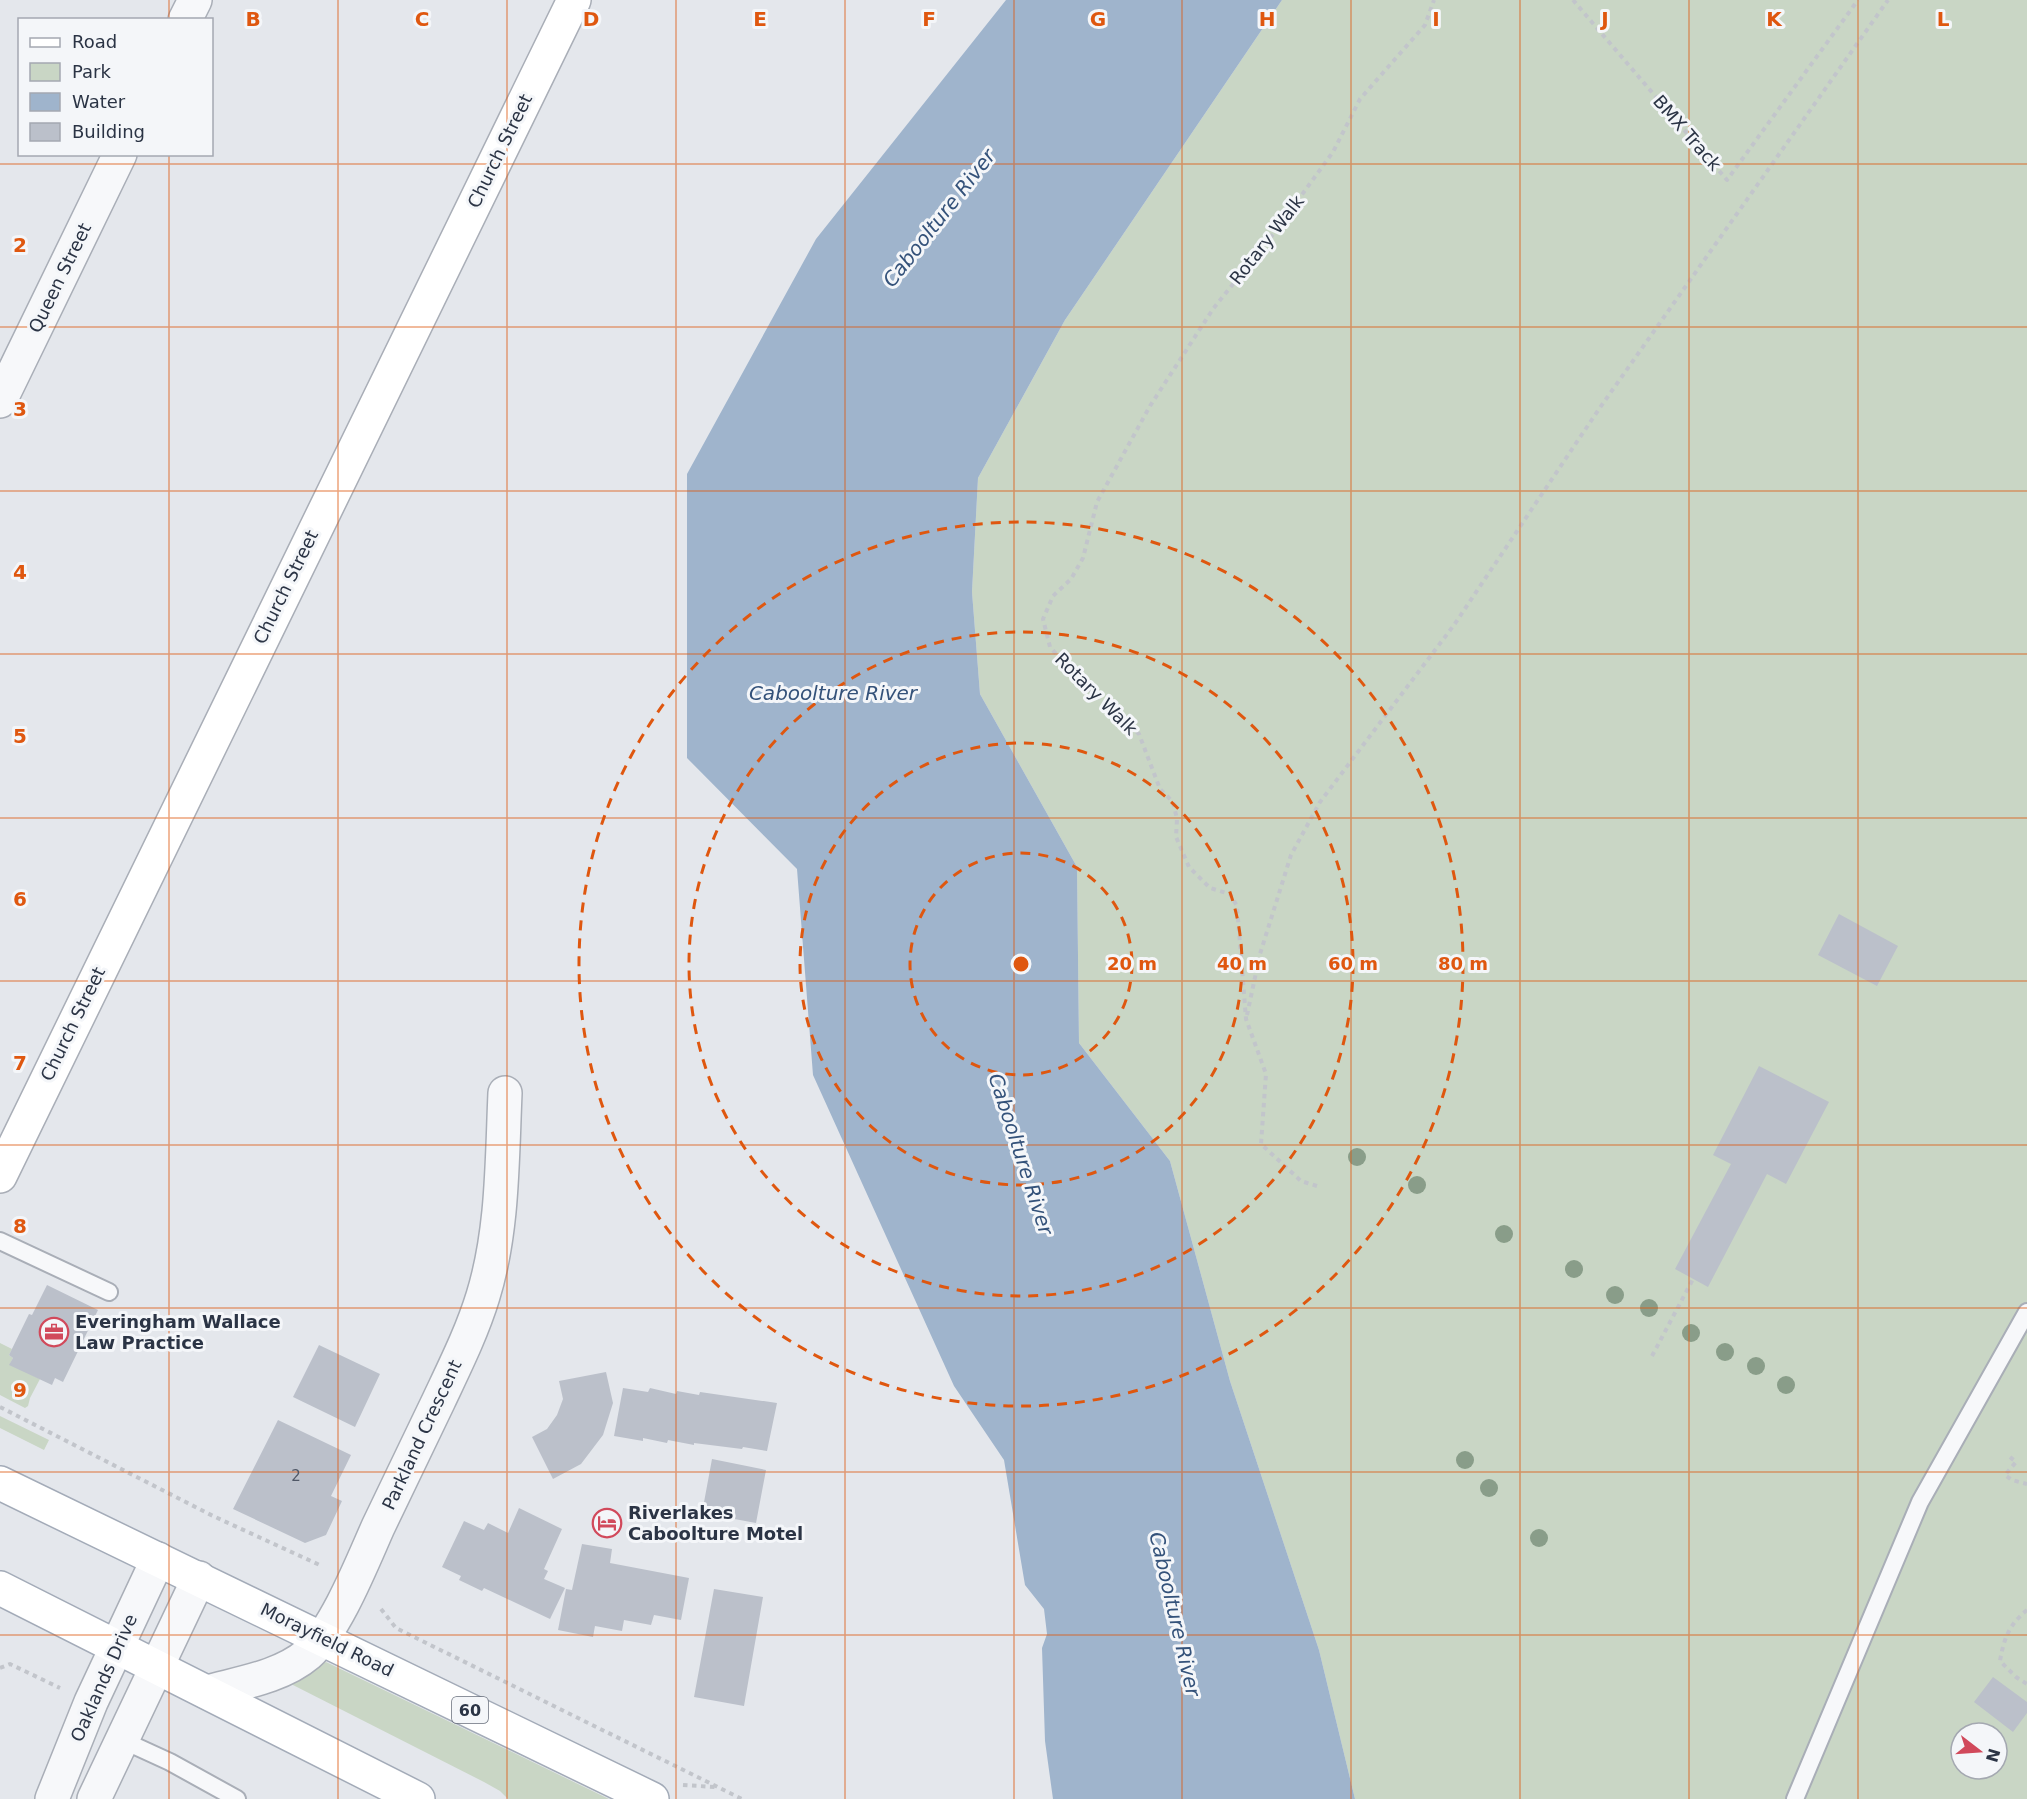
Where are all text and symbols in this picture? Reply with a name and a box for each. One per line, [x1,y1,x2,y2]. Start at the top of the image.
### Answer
text: B [245,7,261,31]
text: C [415,7,429,31]
text: D [583,7,599,31]
text: E [753,7,767,31]
text: F [922,7,936,31]
text: G [1090,7,1106,31]
text: H [1259,7,1275,31]
text: I [1432,7,1440,31]
text: J [1599,7,1609,31]
text: K [1766,7,1783,31]
text: L [1937,7,1950,31]
legend [18,18,213,156]
text: Road [72,31,117,52]
text: Park [72,61,111,82]
street label: Church Street [463,90,536,211]
text: Water [72,91,126,112]
street label: BMX Track [1649,91,1726,175]
text: Building [72,121,145,142]
water label: Caboolture River [878,143,1001,292]
street label: Rotary Walk [1225,190,1308,289]
street label: Queen Street [24,219,95,336]
text: 2 [13,233,27,257]
text: 3 [13,397,27,421]
street label: Church Street [249,526,322,647]
text: 4 [13,560,27,584]
street label: Rotary Walk [1051,648,1142,740]
water label: Caboolture River [749,681,919,705]
text: 5 [13,724,27,748]
text: 6 [13,887,27,911]
text: 20 m [1107,953,1157,974]
text: 40 m [1217,953,1267,974]
text: 60 m [1328,953,1378,974]
text: 80 m [1438,953,1488,974]
centre of rings [1011,954,1031,974]
street label: Church Street [36,963,109,1084]
text: 7 [13,1051,27,1075]
water label: Caboolture River [984,1070,1059,1239]
text: 8 [13,1214,27,1238]
place label: Everingham Wallace Law Practice [75,1311,281,1353]
office icon: Everingham Wallace Law Practice [38,1316,70,1348]
street label: Parkland Crescent [378,1357,465,1513]
text: 9 [13,1378,27,1402]
house number: 2 [291,1467,301,1485]
place label: Riverlakes Caboolture Motel [628,1502,803,1544]
hotel icon: Riverlakes Caboolture Motel [591,1507,623,1539]
water label: Caboolture River [1144,1529,1206,1700]
street label: Morayfield Road [257,1598,397,1681]
street label: Oaklands Drive [66,1611,141,1745]
road number: 60 [452,1697,488,1723]
north arrow [1949,1721,2009,1781]
text: N [1982,1746,2004,1764]

